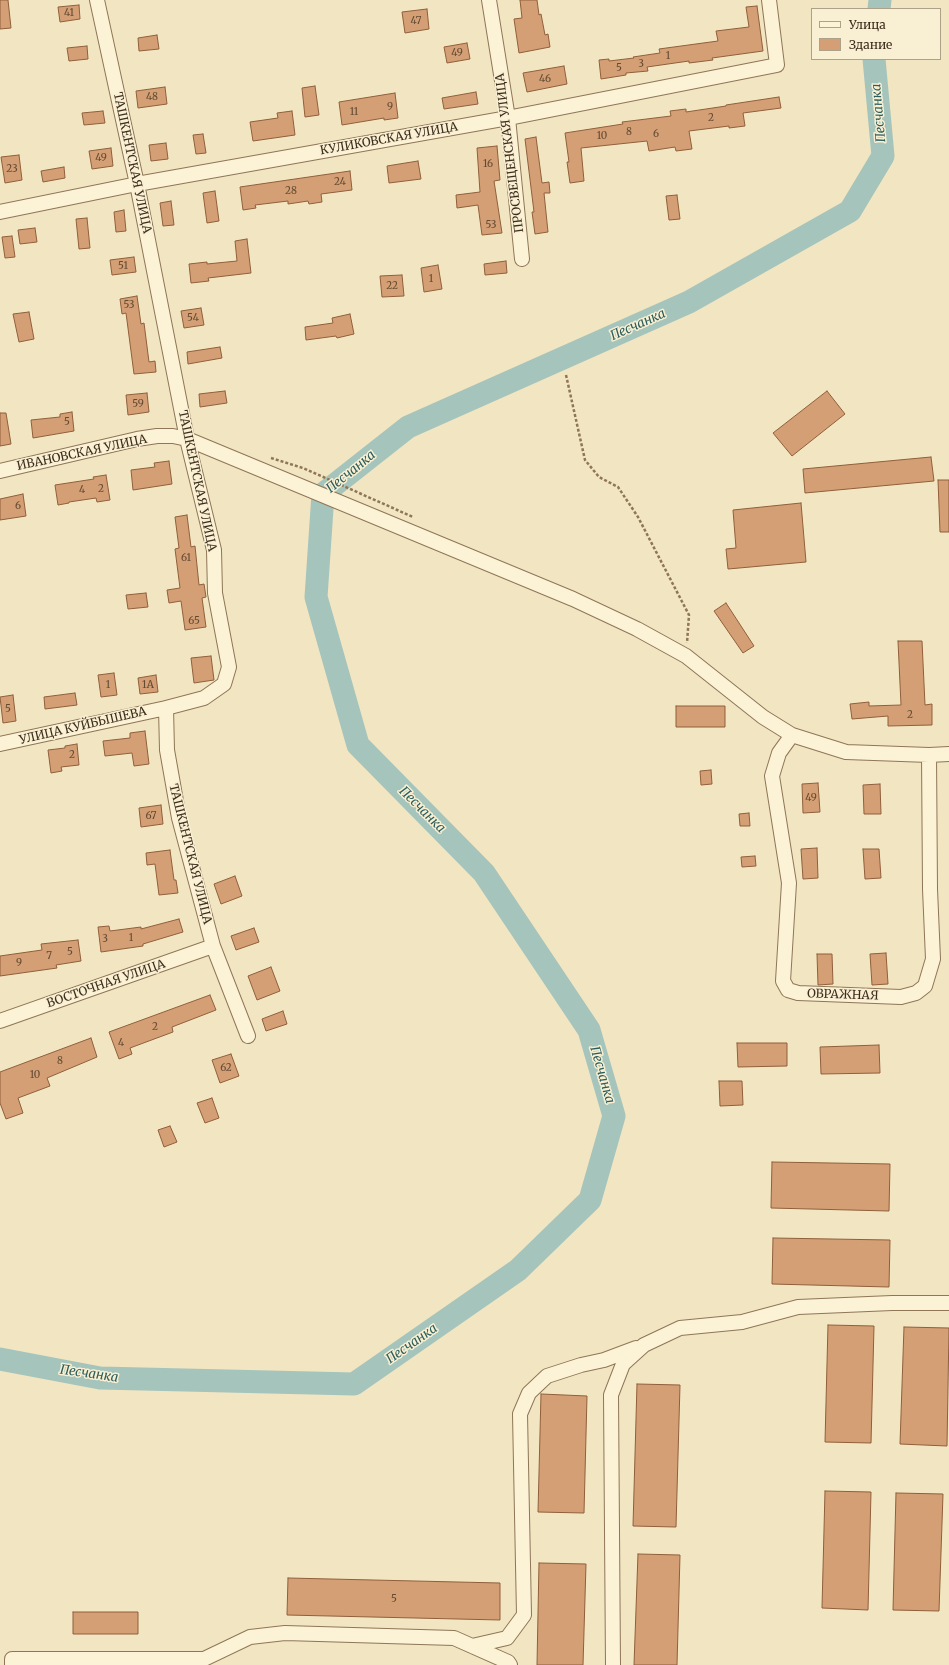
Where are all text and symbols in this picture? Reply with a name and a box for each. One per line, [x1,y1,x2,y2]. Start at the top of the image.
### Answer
house number: 41 [64,7,74,19]
legend [811,8,941,60]
house number: 47 [411,15,421,27]
text: Улица [849,17,886,32]
text: Здание [849,37,892,52]
house number: 49 [451,47,463,59]
house number: 1 [666,50,670,62]
house number: 3 [638,58,644,70]
house number: 5 [616,62,622,74]
street label: ПРОСВЕЩЕНСКАЯ УЛИЦА [493,72,527,234]
house number: 46 [539,73,551,85]
water label: Песчанка [869,83,889,143]
street label: ТАШКЕНТСКАЯ УЛИЦА [110,91,154,235]
house number: 48 [146,91,158,103]
house number: 9 [387,101,393,113]
house number: 11 [350,106,358,118]
house number: 2 [708,112,714,124]
street label: КУЛИКОВСКАЯ УЛИЦА [319,120,459,158]
house number: 8 [626,126,632,138]
house number: 6 [653,128,659,140]
house number: 10 [597,130,607,142]
house number: 49 [95,152,107,164]
house number: 16 [483,158,493,170]
house number: 23 [6,163,18,175]
house number: 24 [334,176,346,188]
house number: 28 [285,185,297,197]
house number: 53 [485,219,497,231]
house number: 51 [118,260,128,272]
house number: 1 [429,273,433,285]
house number: 22 [386,280,398,292]
house number: 53 [123,299,135,311]
water label: Песчанка [608,306,668,344]
house number: 54 [187,312,199,324]
house number: 59 [132,398,144,410]
street label: ТАШКЕНТСКАЯ УЛИЦА [175,409,219,553]
house number: 5 [64,416,70,428]
street label: ИВАНОВСКАЯ УЛИЦА [16,432,148,474]
water label: Песчанка [323,447,379,497]
house number: 2 [98,483,104,495]
house number: 4 [79,484,85,496]
house number: 6 [15,500,21,512]
house number: 61 [181,552,191,564]
house number: 65 [188,615,200,627]
house number: 1 [106,679,110,691]
house number: 1А [142,679,154,691]
house number: 5 [5,703,11,715]
street label: УЛИЦА КУЙБЫШЕВА [18,704,148,748]
house number: 2 [907,709,913,721]
house number: 2 [69,749,75,761]
street label: ТАШКЕНТСКАЯ УЛИЦА [166,782,214,926]
water label: Песчанка [396,784,448,836]
house number: 49 [805,792,817,804]
house number: 67 [146,810,156,822]
house number: 1 [129,932,133,944]
house number: 3 [102,933,108,945]
house number: 5 [67,946,73,958]
house number: 7 [46,950,52,962]
house number: 9 [16,957,22,969]
street label: ВОСТОЧНАЯ УЛИЦА [45,957,167,1011]
street label: ОВРАЖНАЯ [807,987,879,1003]
house number: 2 [152,1021,158,1033]
house number: 4 [118,1037,124,1049]
water label: Песчанка [586,1045,618,1105]
house number: 8 [57,1055,63,1067]
house number: 62 [220,1062,232,1074]
house number: 10 [30,1069,40,1081]
water label: Песчанка [383,1321,441,1367]
water label: Песчанка [59,1362,119,1386]
house number: 5 [391,1593,397,1605]

